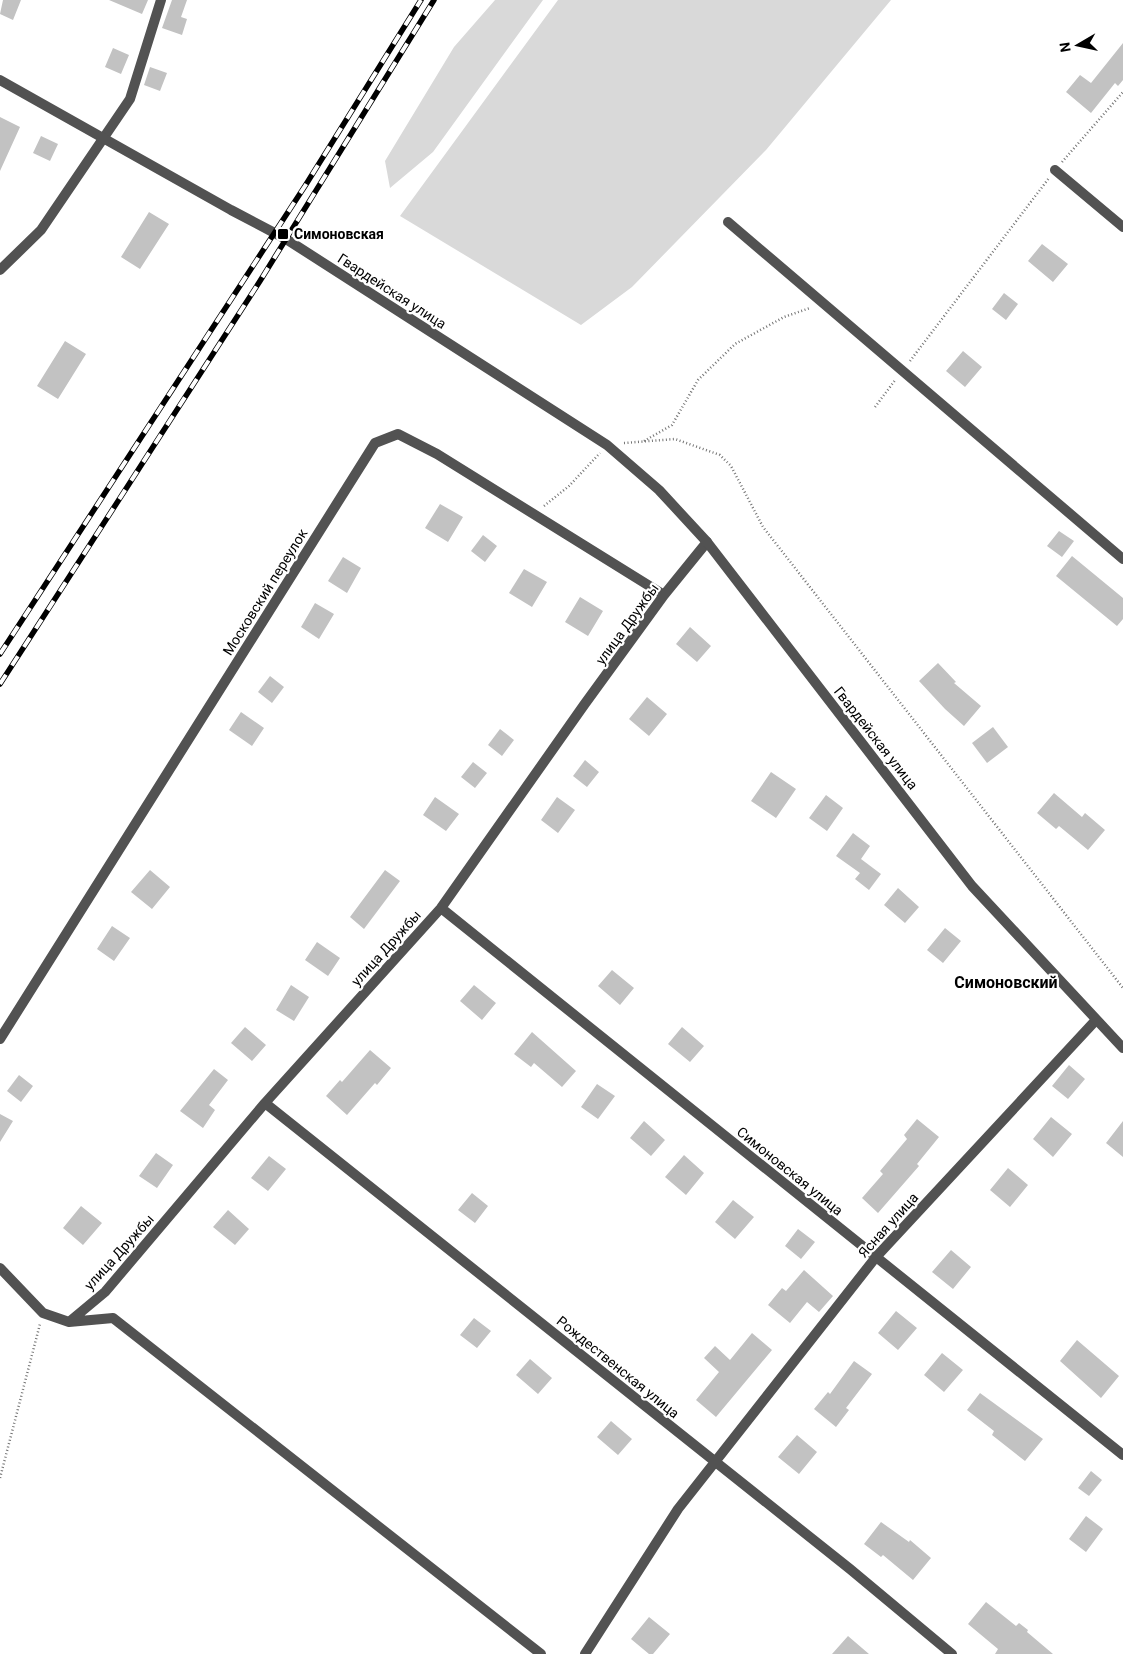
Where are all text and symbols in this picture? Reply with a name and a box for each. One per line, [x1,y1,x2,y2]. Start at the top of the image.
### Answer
north arrow [1053,20,1103,70]
text: N [1056,41,1074,53]
place label: Симоновская [294,226,384,242]
marker: Симоновская [276,227,290,241]
street label: Гвардейская улица [335,250,449,332]
street label: Московский переулок [219,525,311,658]
street label: улица Дружбы [592,580,662,668]
street label: Гвардейская улица [831,683,921,793]
street label: улица Дружбы [348,907,424,989]
district label: Симоновский [954,973,1058,992]
street label: Симоновская улица [734,1123,846,1219]
street label: Ясная улица [855,1189,921,1261]
street label: улица Дружбы [81,1211,157,1293]
street label: Рождественская улица [554,1313,682,1421]

